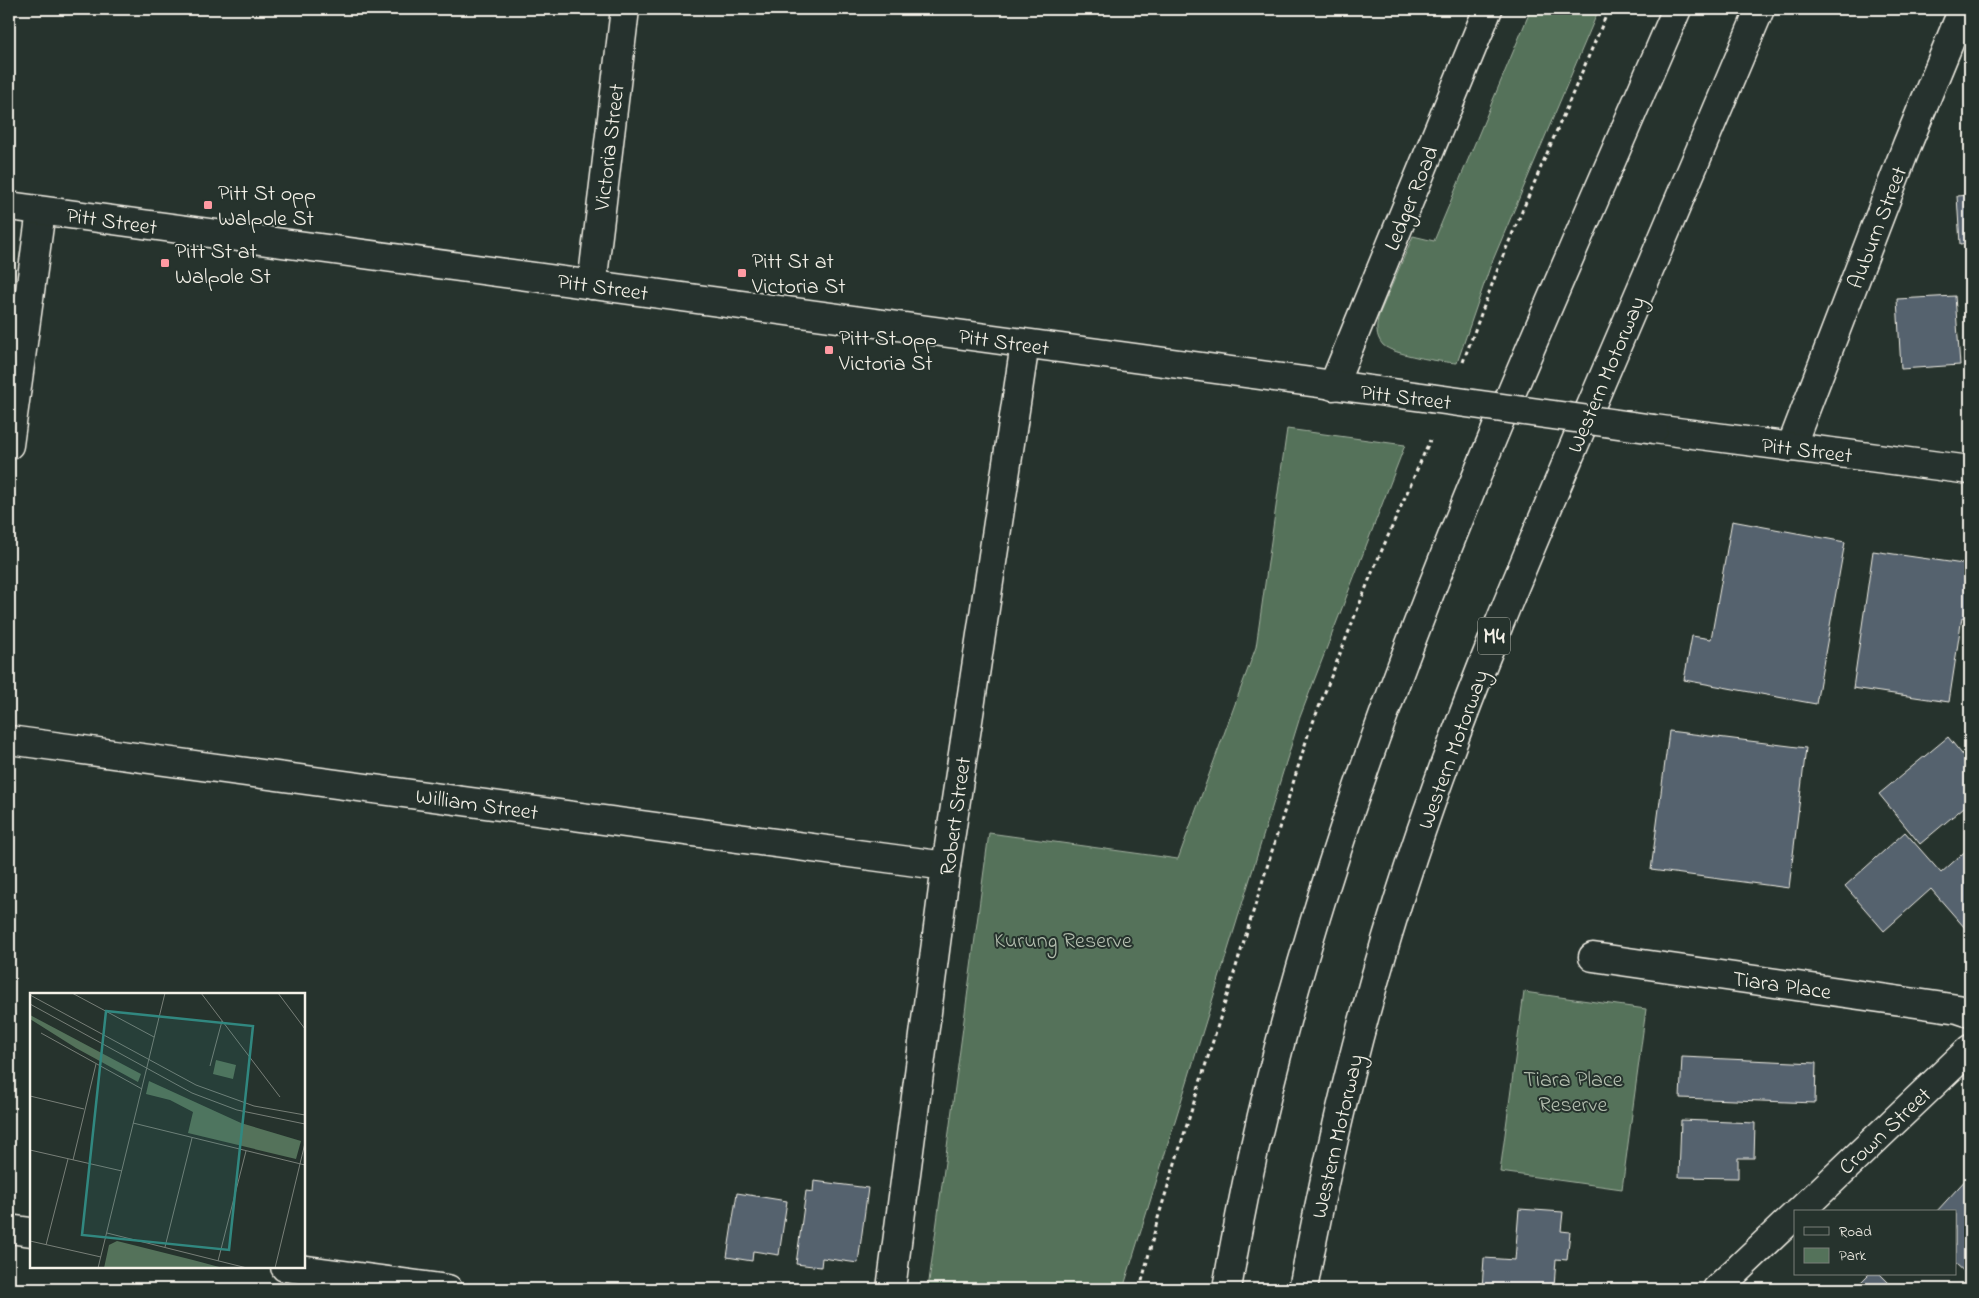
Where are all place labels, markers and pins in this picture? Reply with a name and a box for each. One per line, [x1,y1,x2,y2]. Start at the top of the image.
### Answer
place label: Pitt St opp Walpole St [218,179,316,236]
marker: Pitt St opp Walpole St [202,199,214,211]
place label: Pitt St at Walpole St [175,237,272,294]
place label: Pitt St at Victoria St [751,247,846,304]
marker: Pitt St at Walpole St [159,257,171,269]
marker: Pitt St at Victoria St [736,267,748,279]
place label: Pitt St opp Victoria St [838,324,937,381]
marker: Pitt St opp Victoria St [823,344,835,356]

